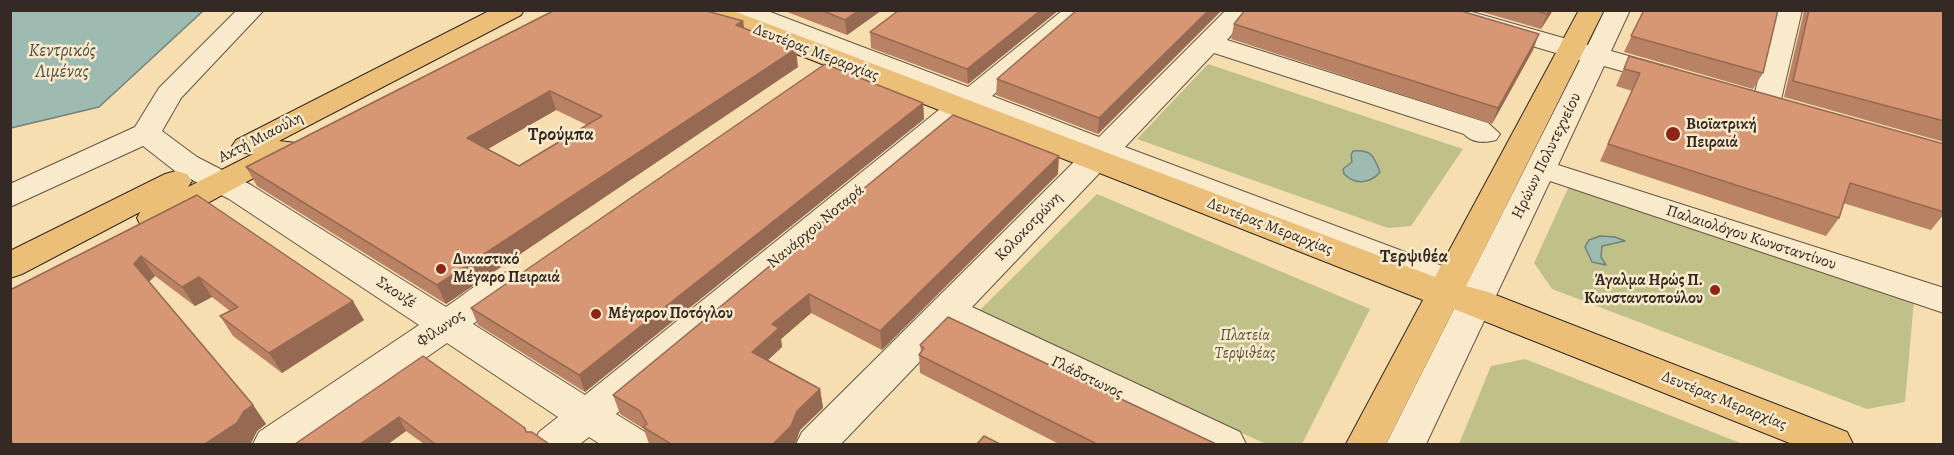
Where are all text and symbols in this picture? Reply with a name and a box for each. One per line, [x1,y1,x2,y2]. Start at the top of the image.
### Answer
street label: Δευτέρας Μεραρχίας [750,20,882,86]
water label: Κεντρικός Λιμένας [28,41,96,84]
street label: Ηρώων Πολυτεχνείου [1508,90,1586,222]
street label: Ακτή Μιαούλη [215,108,307,168]
place label: Βιοϊατρική Πειραιά [1686,115,1757,153]
district label: Τρούμπα [528,125,594,147]
marker: Βιοϊατρική Πειραιά [1664,125,1682,143]
street label: Ναυάρχου Νοταρά [764,181,868,273]
street label: Κολοκοτρώνη [991,188,1067,266]
street label: Δευτέρας Μεραρχίας [1204,194,1336,260]
street label: Παλαιολόγου Κωνσταντίνου [1663,201,1839,275]
district label: Τερψιθέα [1380,247,1448,269]
place label: Δικαστικό Μέγαρο Πειραιά [453,250,560,288]
marker: Δικαστικό Μέγαρο Πειραιά [434,262,448,276]
place label: Άγαλμα Ηρώς Π. Κωνσταντοπούλου [1584,271,1703,309]
street label: Σκουζέ [372,273,420,313]
marker: Άγαλμα Ηρώς Π. Κωνσταντοπούλου [1708,283,1722,297]
place label: Μέγαρον Ποτόγλου [608,304,733,324]
street label: Φίλωνος [413,306,469,352]
marker: Μέγαρον Ποτόγλου [589,307,603,321]
park label: Πλατεία Τερψιθέας [1214,326,1276,364]
street label: Γλάδστωνος [1048,352,1126,404]
street label: Δευτέρας Μεραρχίας [1659,367,1789,435]

